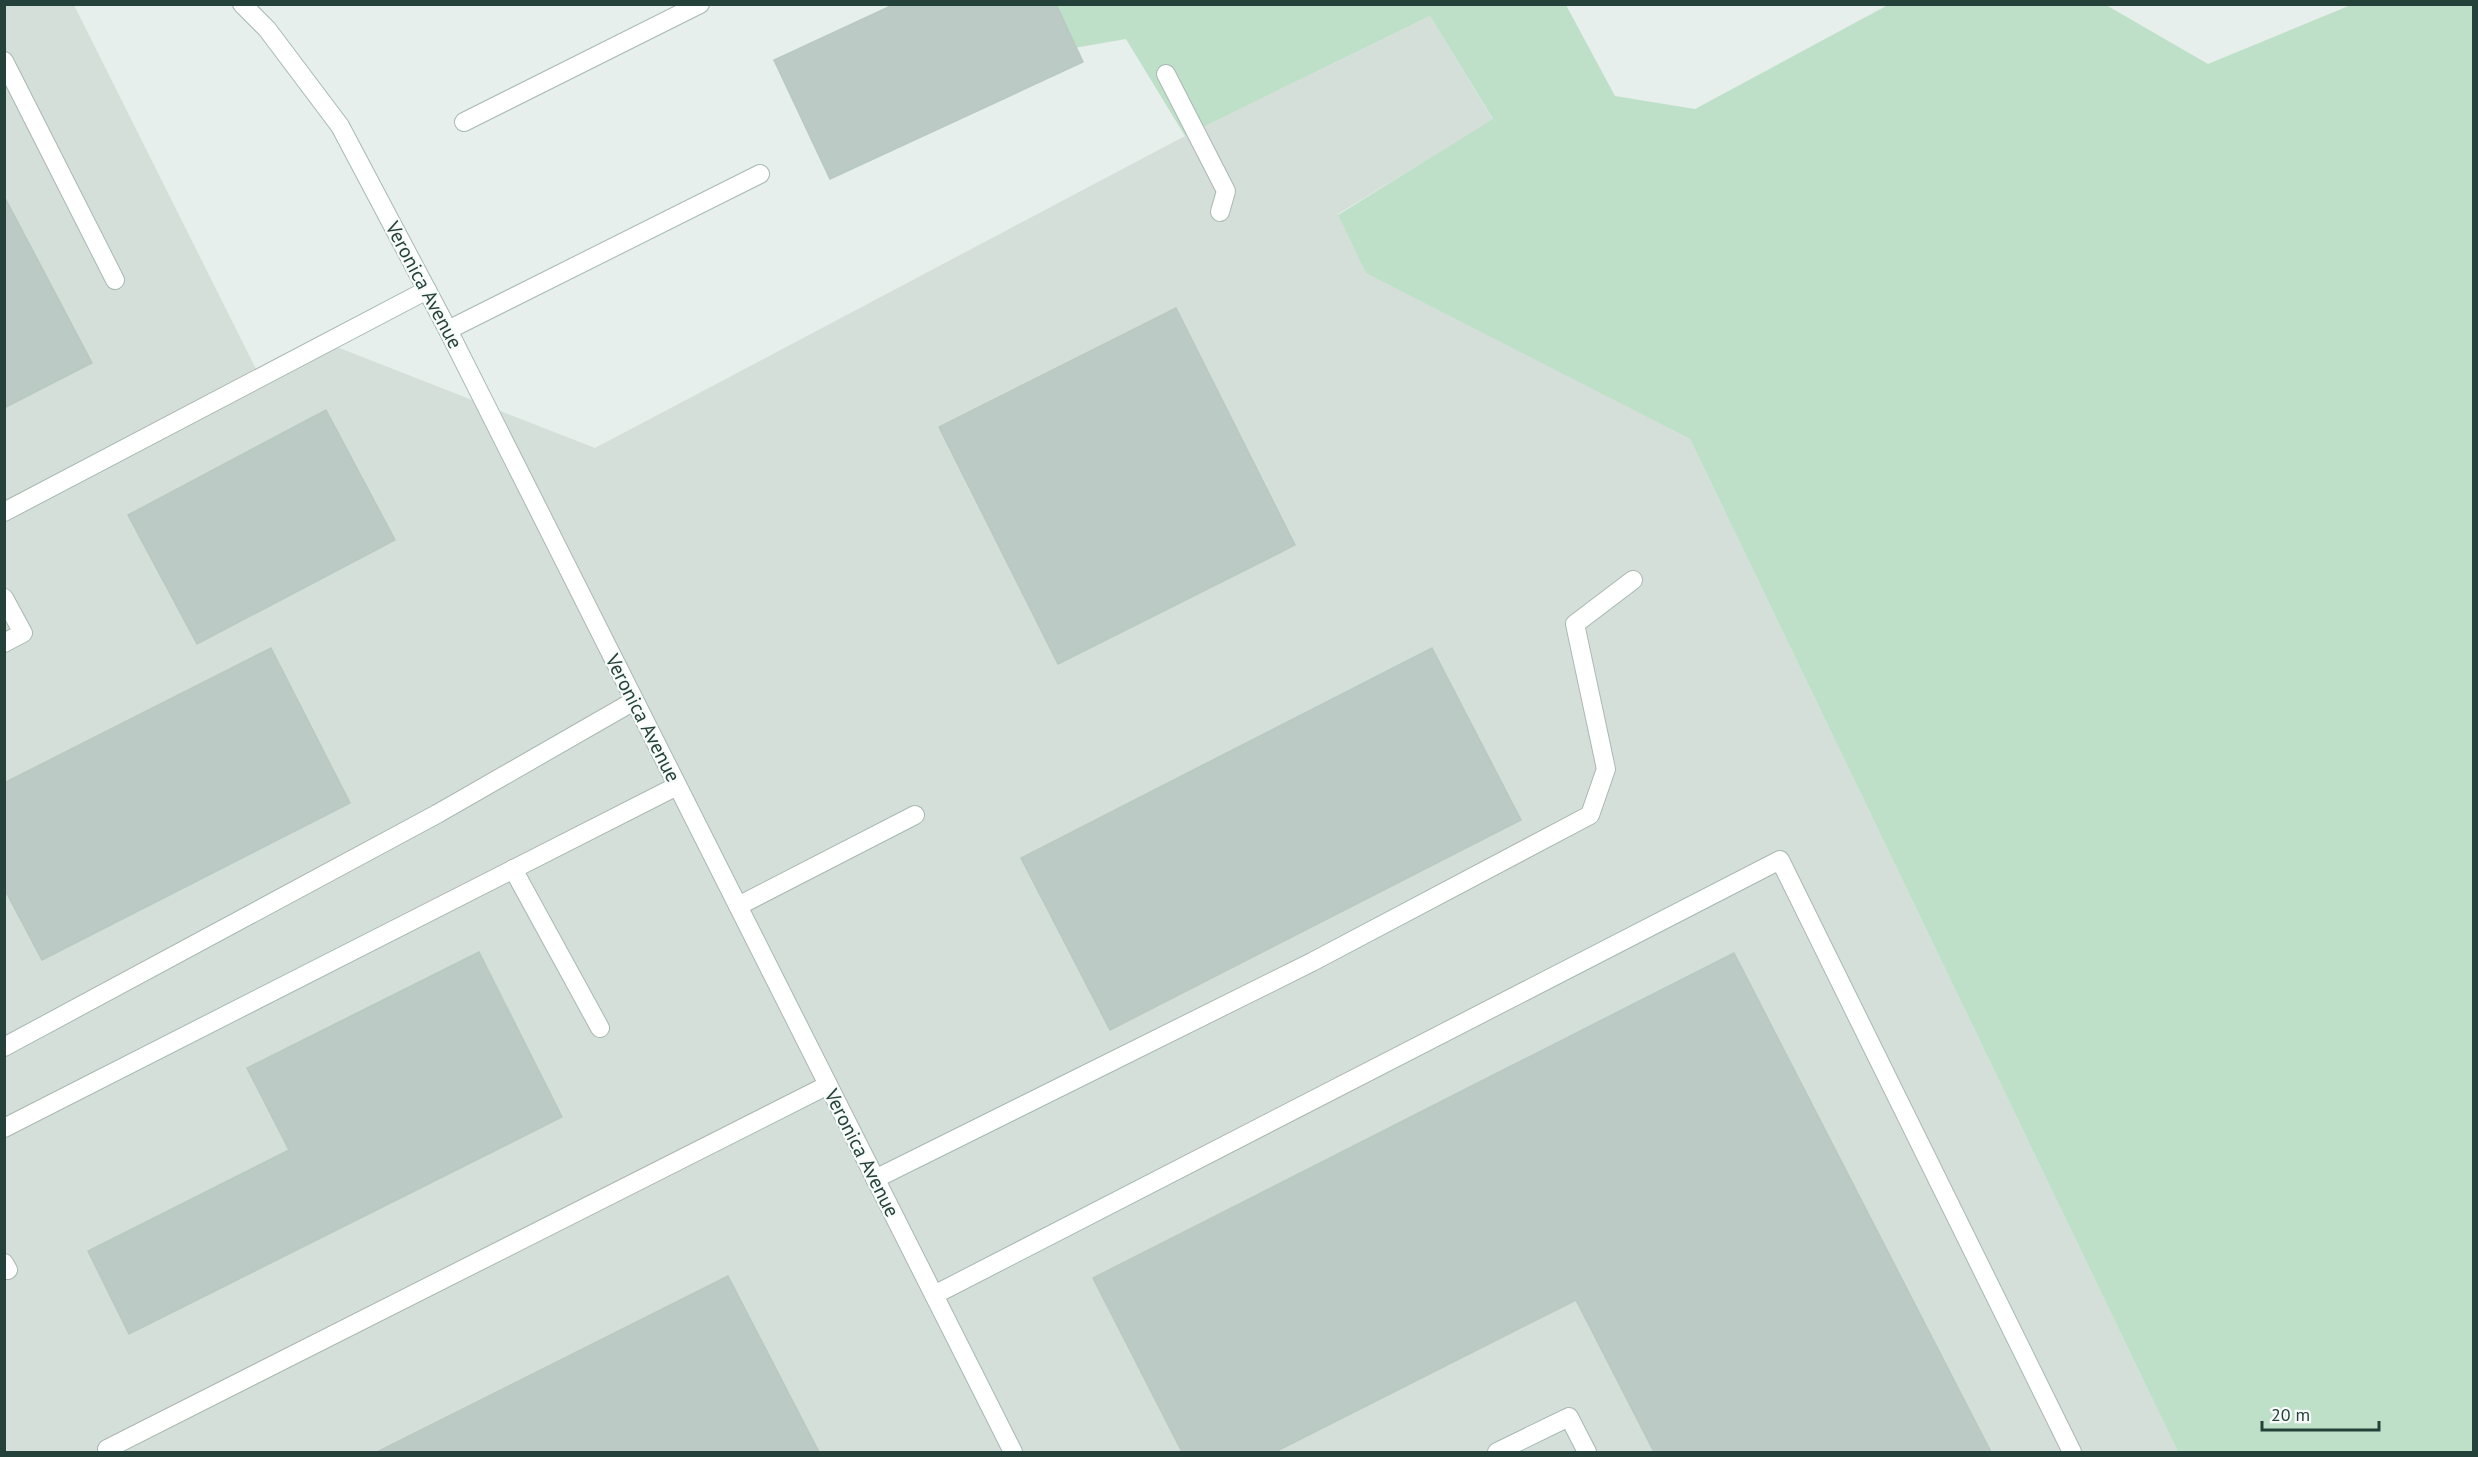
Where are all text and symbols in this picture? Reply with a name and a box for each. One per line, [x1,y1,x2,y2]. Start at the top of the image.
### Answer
street label: Veronica Avenue [379,216,468,353]
street label: Veronica Avenue [599,649,686,786]
street label: Veronica Avenue [818,1084,905,1221]
scale bar [2262,1394,2379,1432]
text: 20 m [2271,1403,2310,1426]

